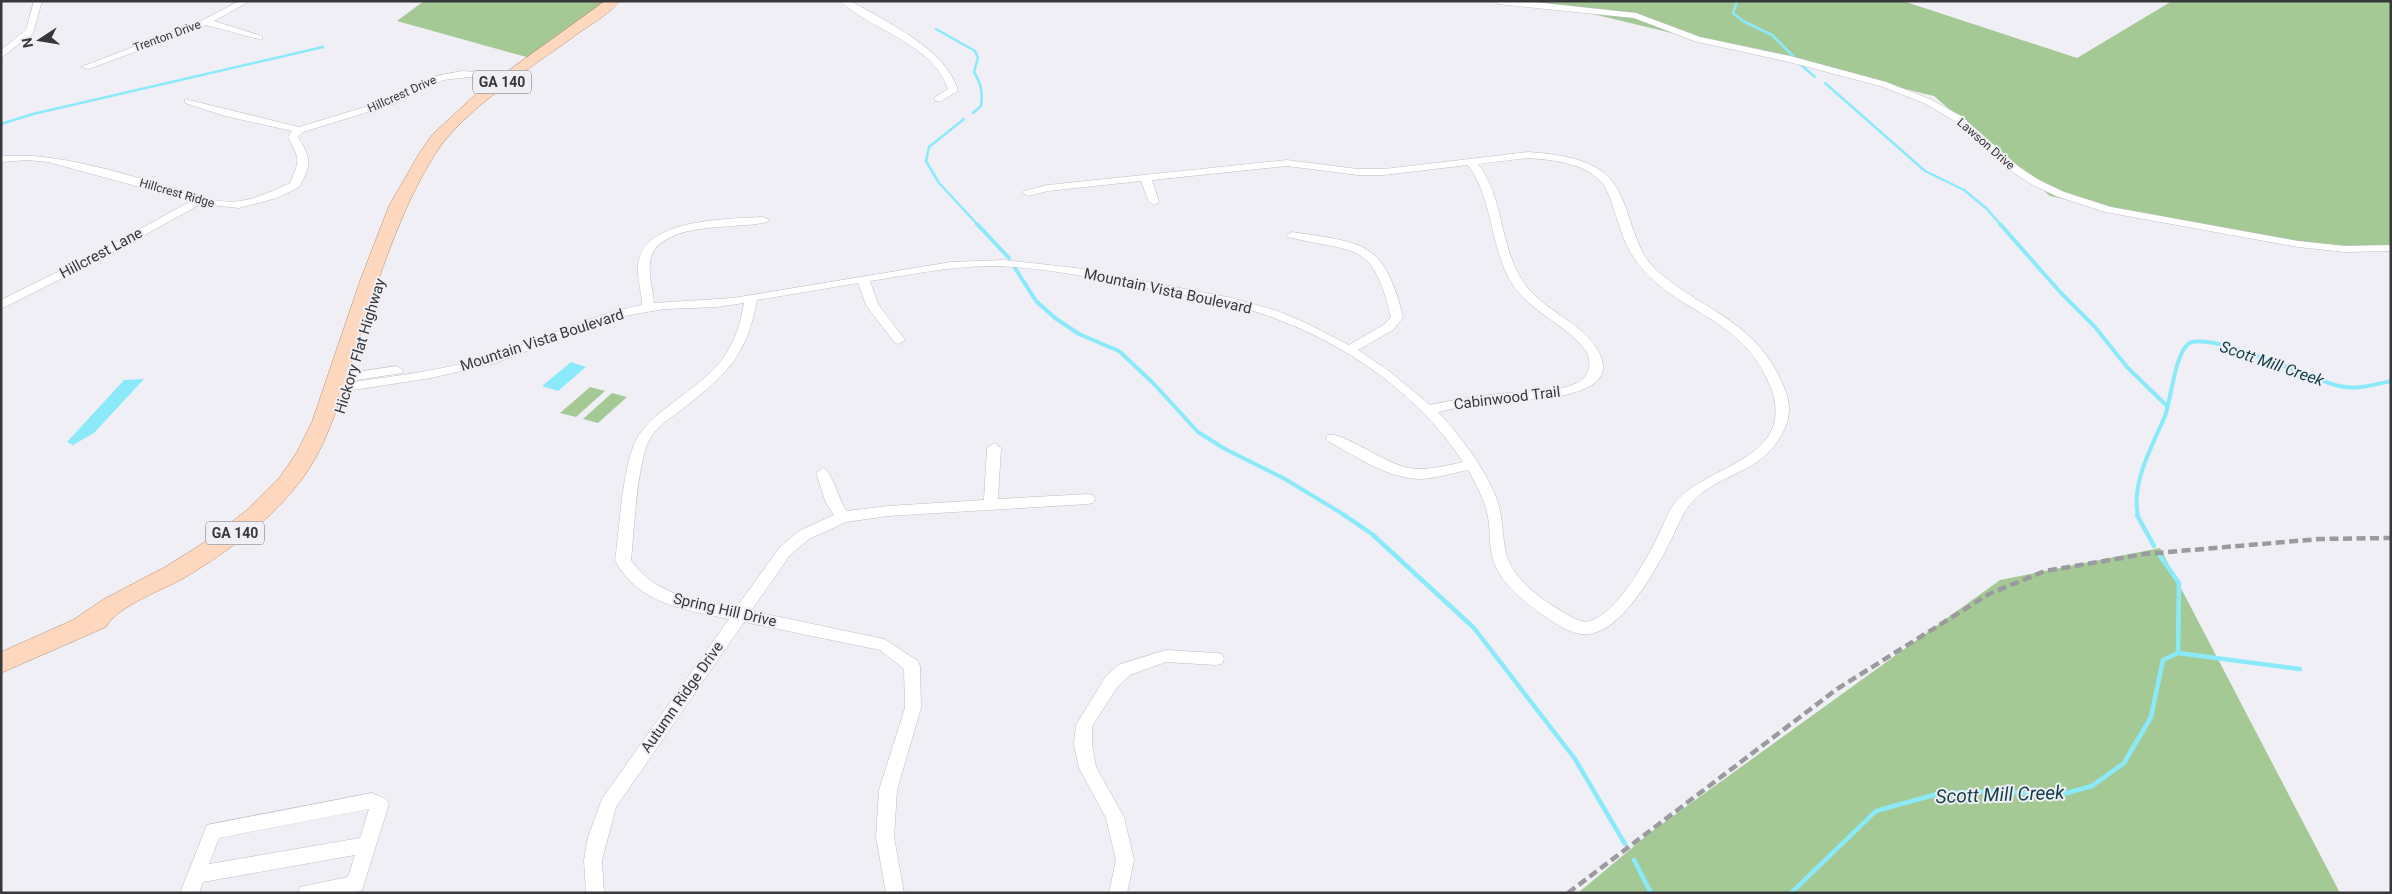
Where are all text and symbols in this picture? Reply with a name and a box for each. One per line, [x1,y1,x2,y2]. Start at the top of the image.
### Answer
north arrow [15,15,65,65]
street label: Trenton Drive [131,17,203,55]
text: N [18,36,36,49]
road number: GA 140 [473,70,531,94]
street label: Hillcrest Drive [365,73,439,115]
street label: Lawson Drive [1954,115,2018,173]
street label: Hillcrest Ridge [138,176,216,210]
street label: Hillcrest Lane [56,224,146,282]
street label: Mountain Vista Boulevard [1082,264,1254,318]
street label: Hickory Flat Highway [331,276,389,416]
street label: Mountain Vista Boulevard [458,305,626,375]
water label: Scott Mill Creek [2217,337,2327,391]
street label: Cabinwood Trail [1453,383,1561,413]
road number: GA 140 [206,522,264,544]
street label: Spring Hill Drive [672,589,778,631]
street label: Autumn Ridge Drive [637,638,727,756]
water label: Scott Mill Creek [1935,781,2066,808]

